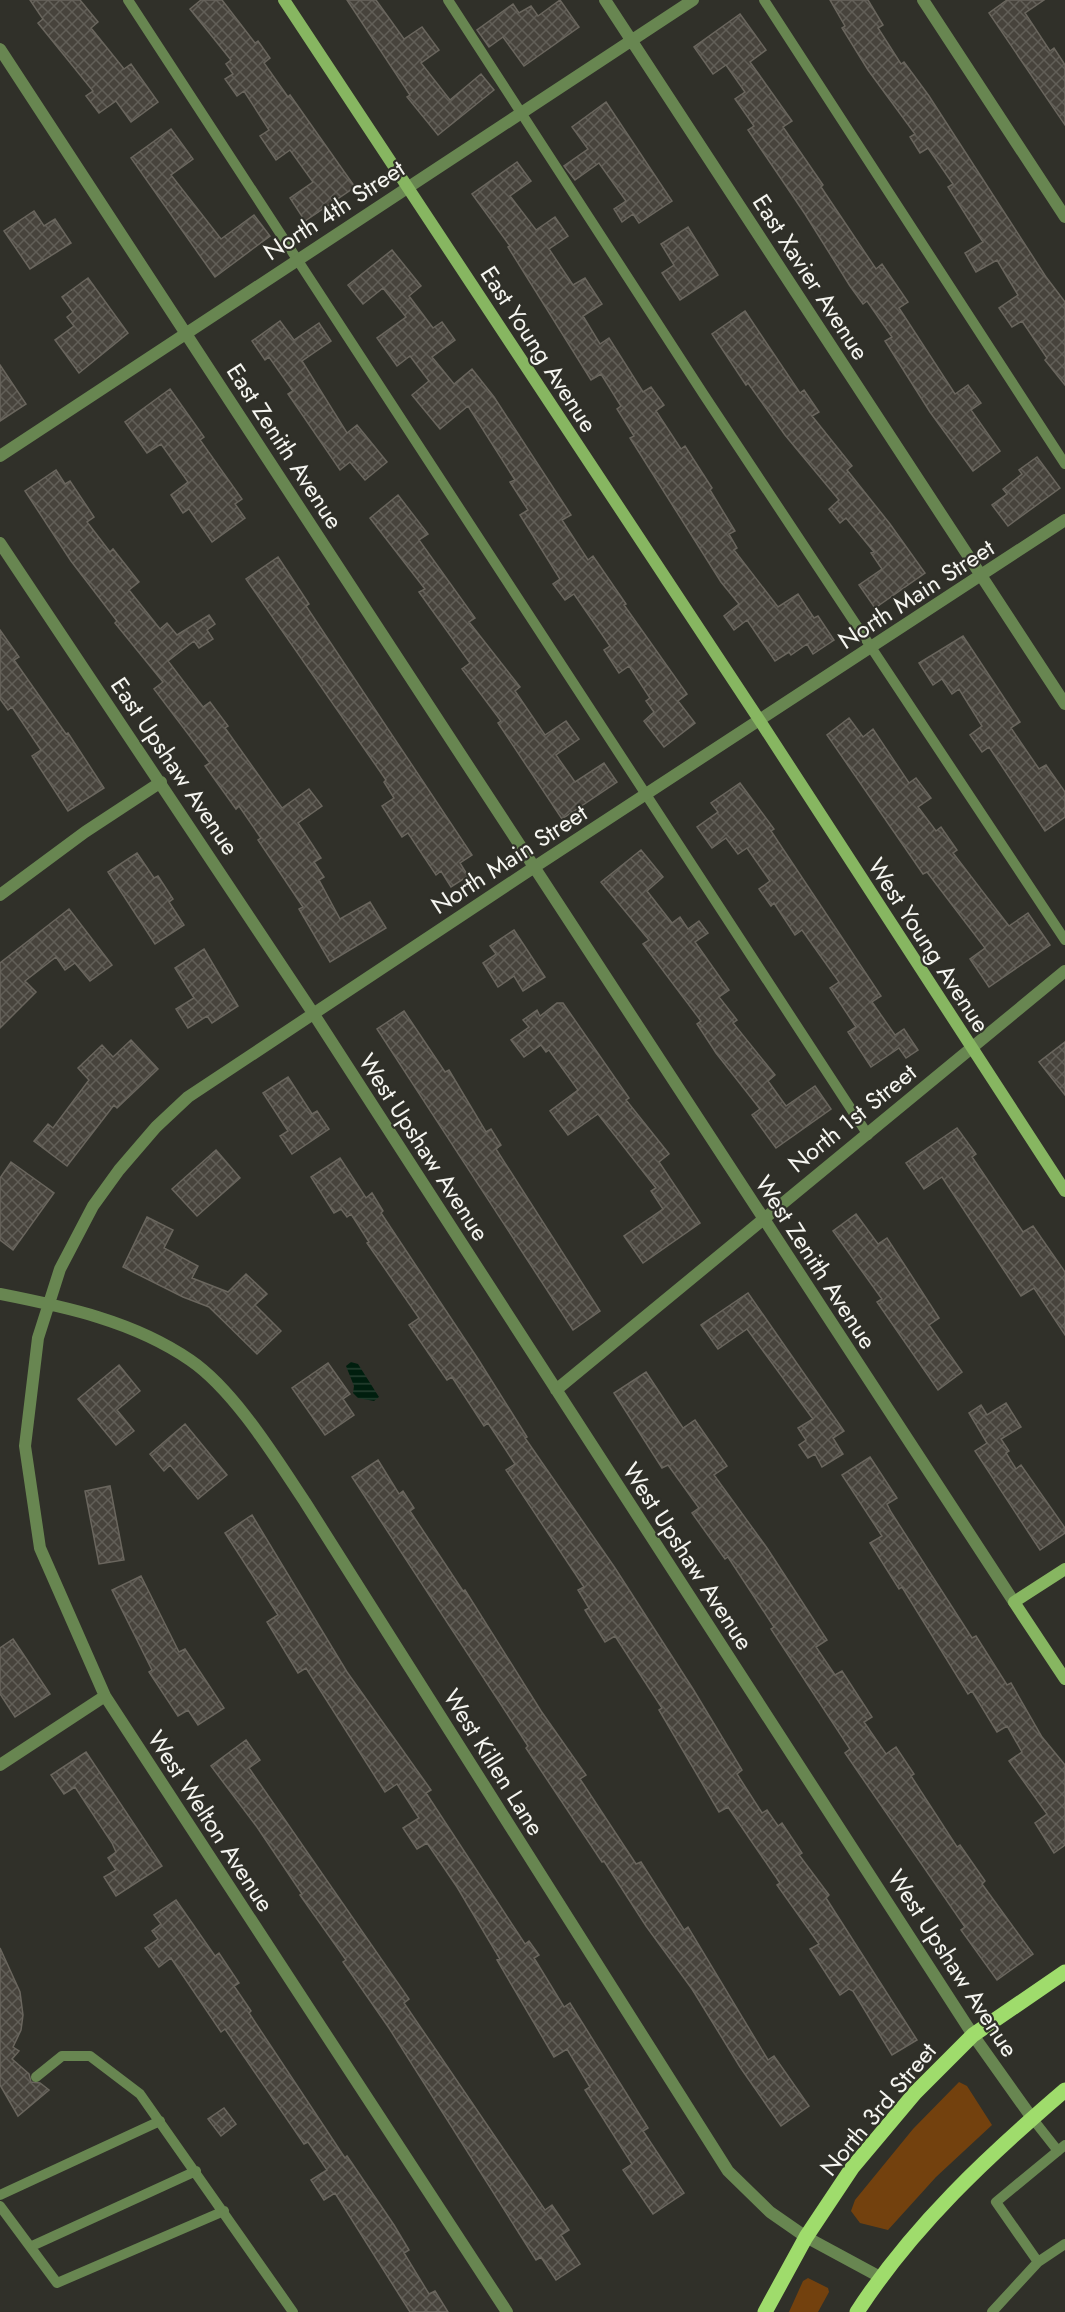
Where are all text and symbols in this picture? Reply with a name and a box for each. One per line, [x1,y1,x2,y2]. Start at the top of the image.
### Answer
street label: North 4th Street [256,151,412,269]
street label: East Xavier Avenue [744,187,878,367]
street label: East Young Avenue [472,259,606,439]
street label: East Zenith Avenue [218,356,352,536]
street label: North Main Street [831,530,1001,658]
street label: East Upshaw Avenue [102,670,248,862]
street label: North Main Street [424,795,594,923]
street label: West Young Avenue [859,851,999,1039]
street label: West Upshaw Avenue [350,1046,498,1248]
street label: North 1st Street [780,1055,924,1181]
street label: West Zenith Avenue [747,1168,885,1356]
street label: West Upshaw Avenue [614,1455,762,1657]
street label: West Killen Lane [435,1682,553,1842]
street label: West Welton Avenue [139,1723,283,1919]
street label: West Upshaw Avenue [879,1862,1027,2064]
street label: North 3rd Street [812,2034,945,2183]

